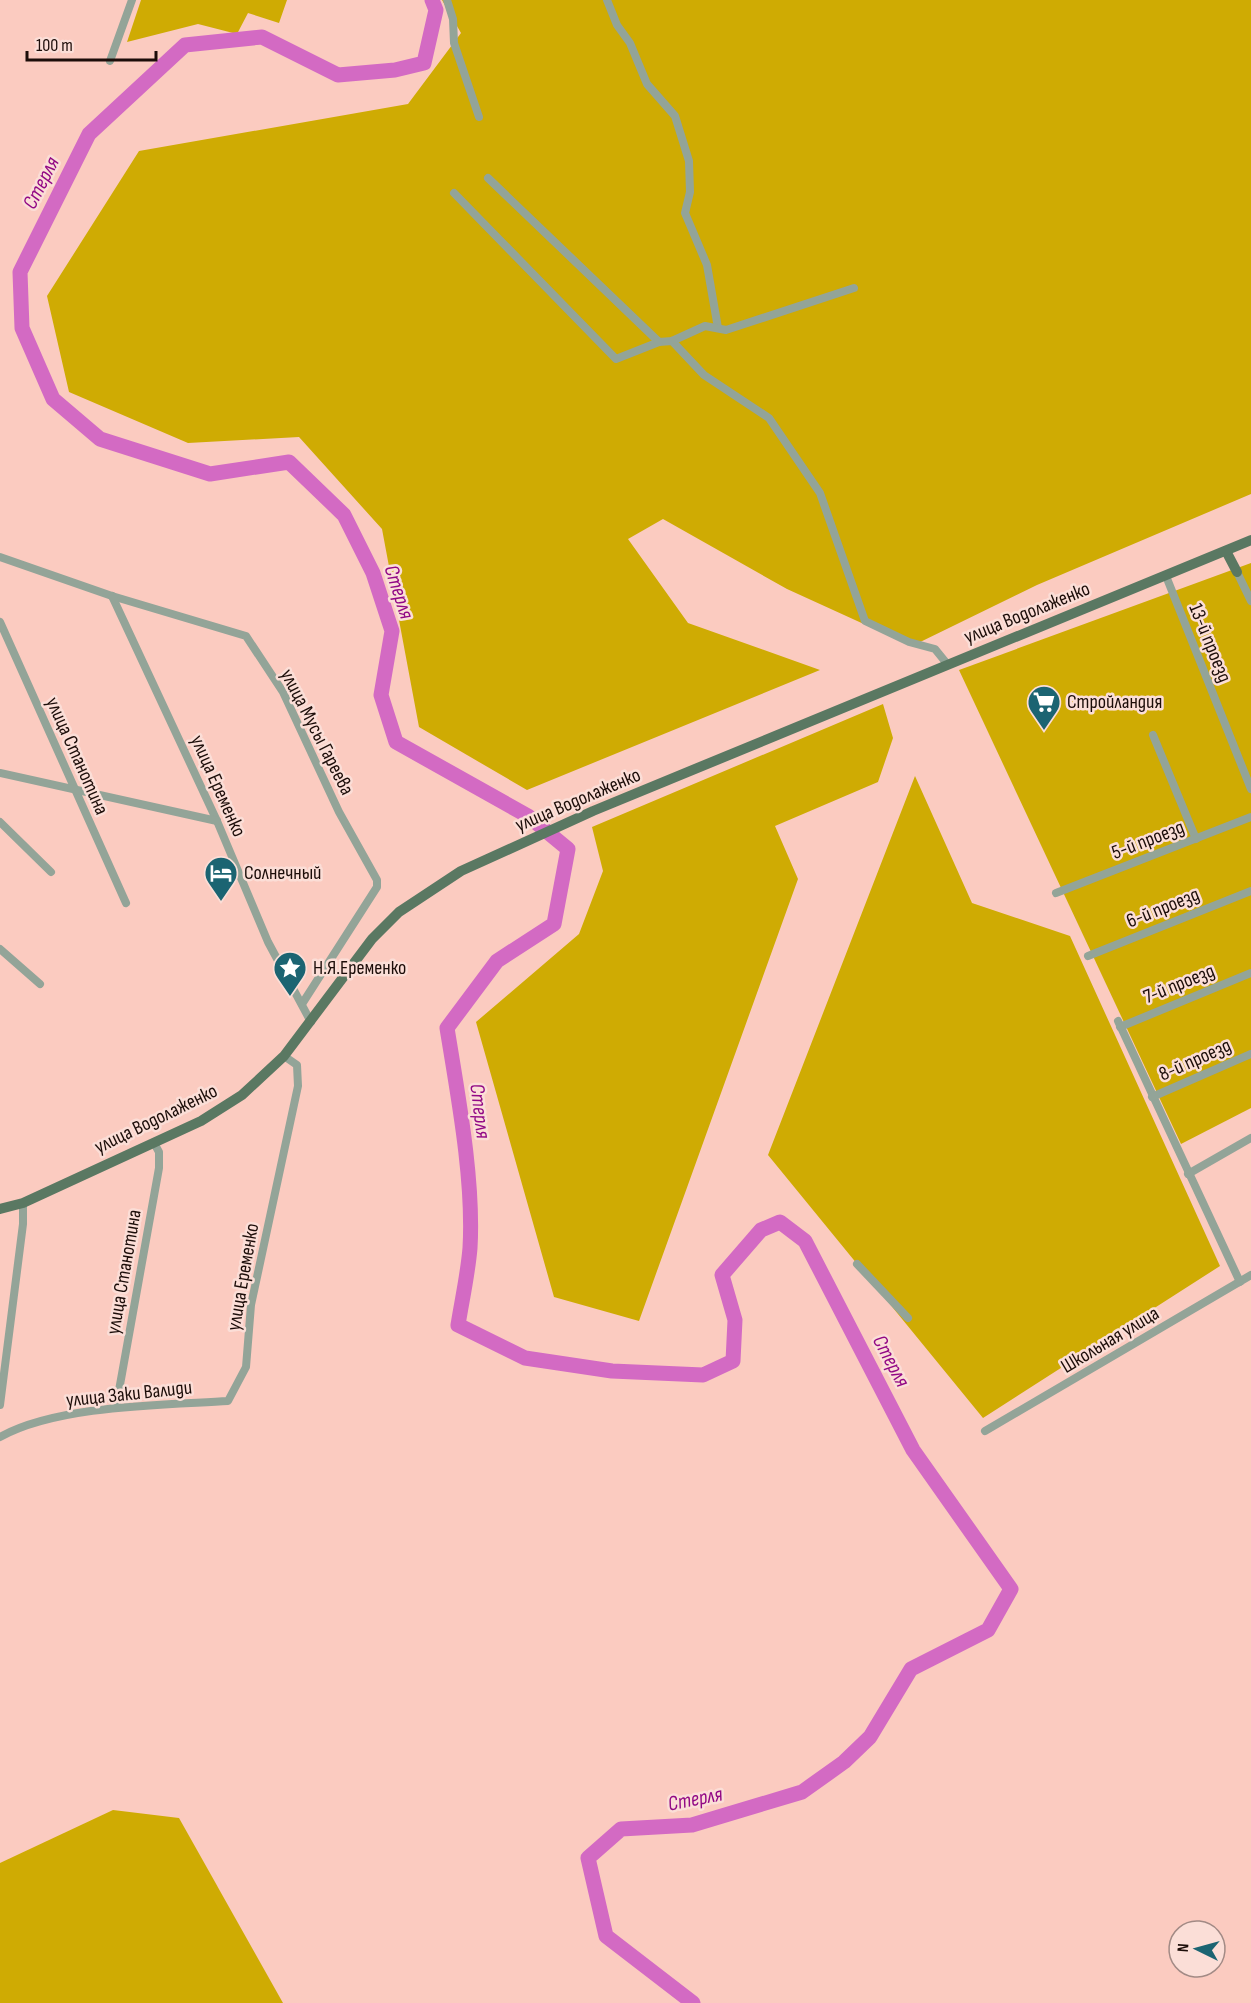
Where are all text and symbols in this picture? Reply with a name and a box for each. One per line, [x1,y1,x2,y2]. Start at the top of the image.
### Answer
scale bar [27,24,156,62]
text: 100 m [36,35,73,56]
water label: Стерля [17,153,65,213]
water label: Стерля [379,562,419,622]
street label: улица Водолаженко [960,577,1094,649]
street label: 13-й проезд [1183,600,1237,686]
street label: улица Мусы Гареева [275,665,359,799]
supermarket icon: Стройландия [1026,684,1062,731]
place label: Стройландия [1067,690,1162,714]
street label: улица Станотина [40,693,114,819]
street label: улица Еременко [185,732,251,840]
street label: улица Водолаженко [512,763,644,837]
street label: 5-й проезд [1108,815,1188,865]
hotel icon: Солнечный [203,855,239,902]
place label: Солнечный [244,861,321,885]
street label: 6-й проезд [1123,883,1203,933]
place icon: Н.Я.Еременко [272,950,308,997]
place label: Н.Я.Еременко [313,956,406,980]
street label: 7-й проезд [1140,959,1218,1009]
street label: 8-й проезд [1155,1034,1235,1086]
street label: улица Водолаженко [91,1079,221,1159]
water label: Стерля [464,1082,496,1140]
street label: улица Станотина [101,1208,147,1336]
street label: улица Еременко [222,1221,264,1333]
street label: Школьная улица [1057,1301,1163,1379]
water label: Стерля [867,1331,915,1391]
street label: улица Заки Валиди [65,1375,193,1413]
water label: Стерля [666,1781,724,1817]
north arrow [1167,1919,1227,1979]
text: N [1174,1943,1193,1953]

